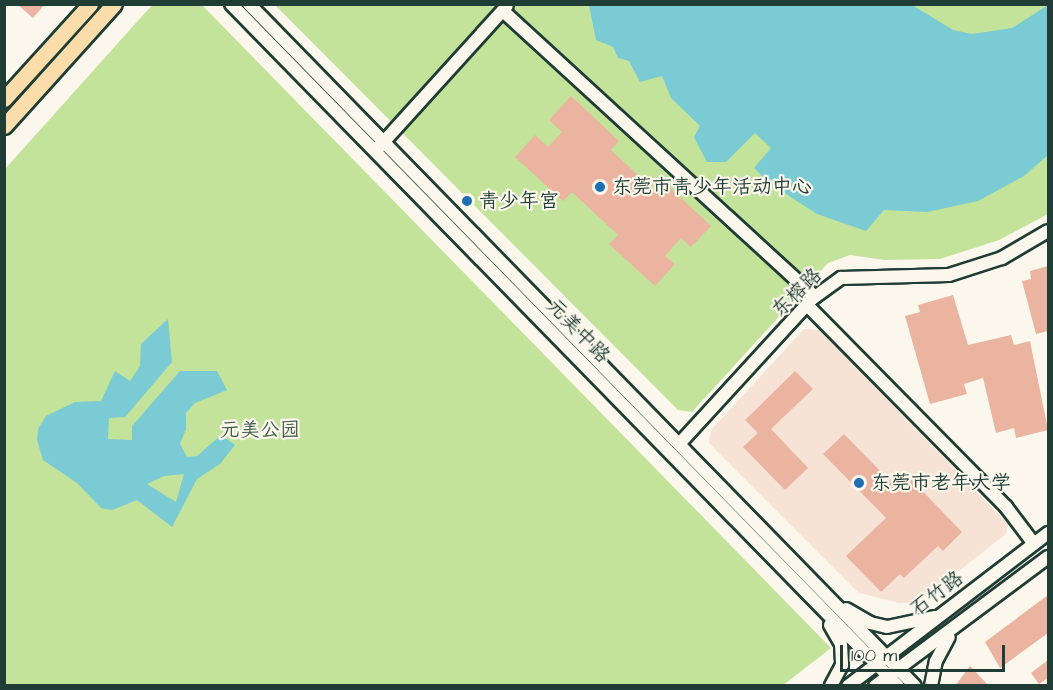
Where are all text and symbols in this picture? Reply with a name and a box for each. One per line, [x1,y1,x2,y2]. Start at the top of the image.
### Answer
place label: 东莞市青少年活动中心 [612,175,812,199]
marker: 东莞市青少年活动中心 [593,180,607,194]
place label: 青少年宫 [479,189,559,213]
marker: 青少年宫 [460,194,474,208]
street label: 东榕路 [767,264,827,322]
street label: 元美中路 [542,294,614,368]
park label: 元美公园 [220,418,300,442]
place label: 东莞市老年大学 [871,471,1011,495]
marker: 东莞市老年大学 [852,476,866,490]
street label: 石竹路 [906,566,968,622]
scale bar [843,633,1008,671]
text: 100 m [851,643,897,668]

